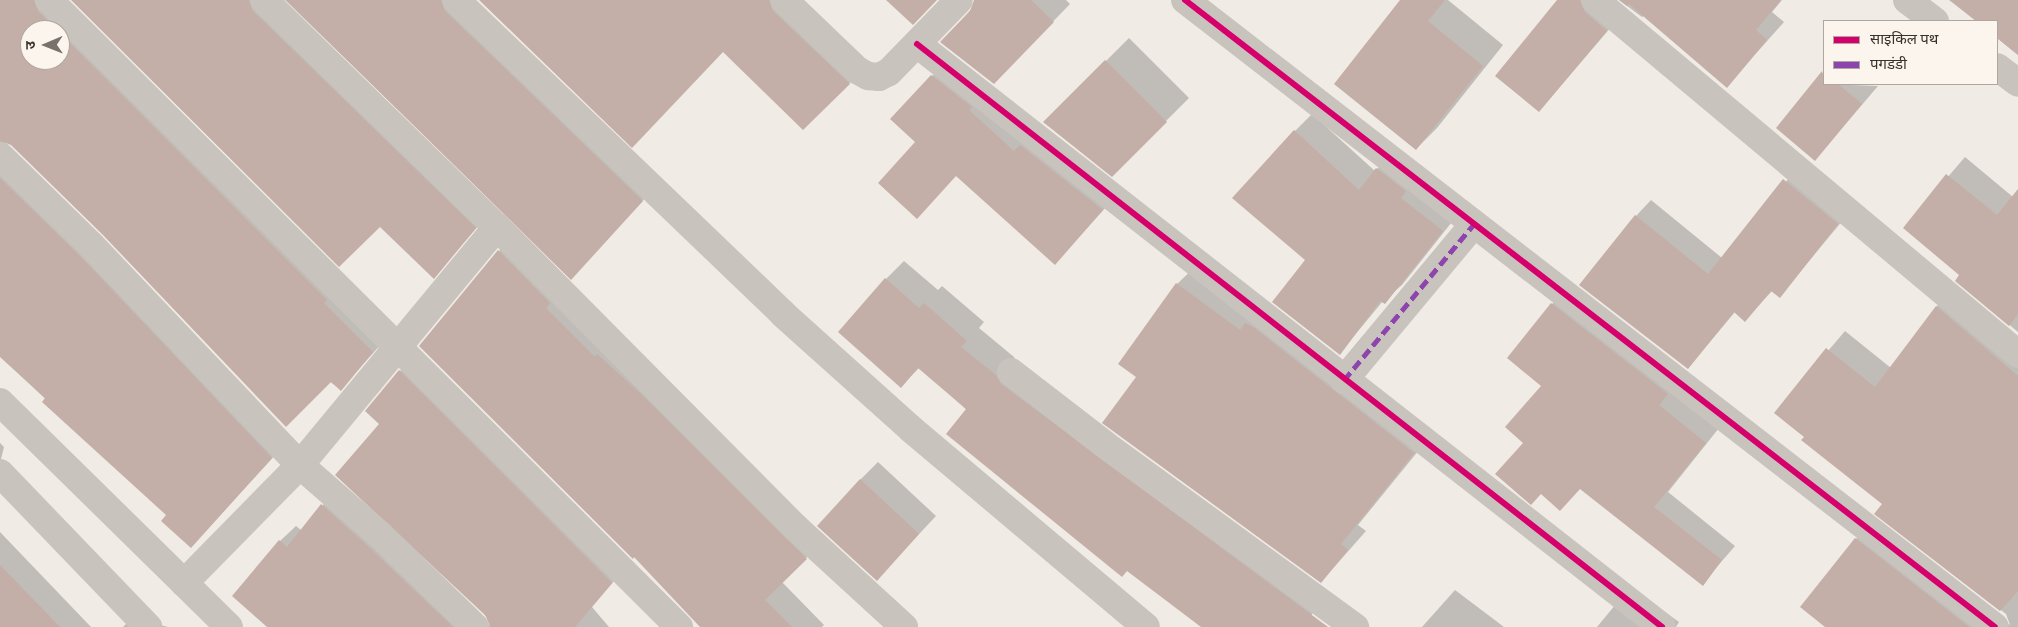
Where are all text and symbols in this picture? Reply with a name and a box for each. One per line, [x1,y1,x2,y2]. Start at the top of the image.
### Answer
north arrow [20,20,70,70]
legend [1823,20,1998,85]
text: साइकिल पथ [1870,30,1938,48]
text: उ [22,41,39,50]
text: पगडंडी [1870,55,1907,73]

